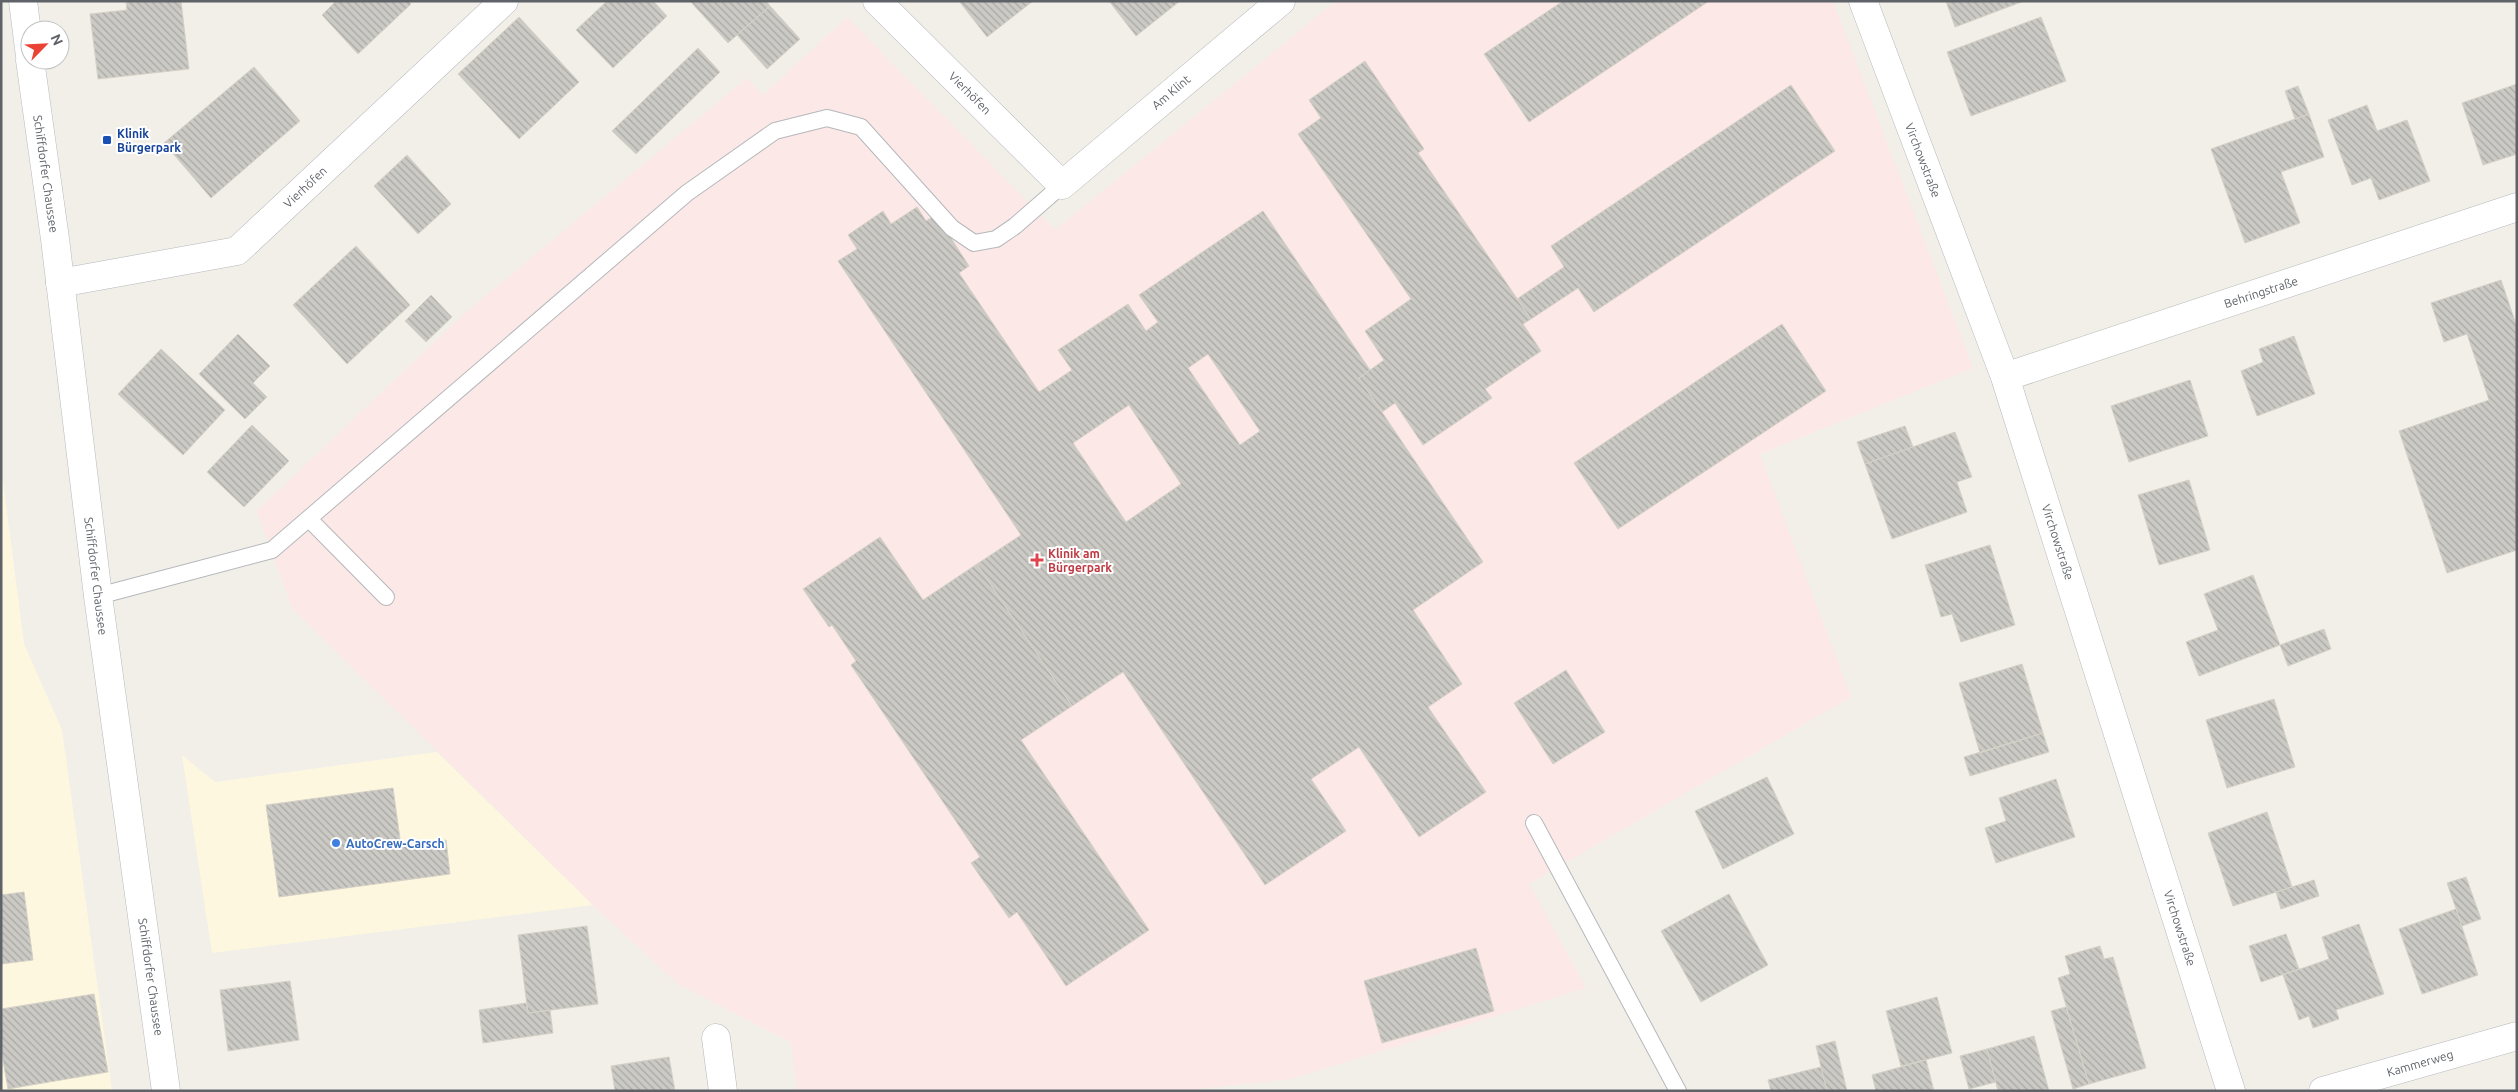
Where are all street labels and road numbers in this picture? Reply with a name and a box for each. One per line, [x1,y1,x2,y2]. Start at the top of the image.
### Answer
street label: Vierhöfen [946,69,994,117]
street label: Am Klint [1149,72,1193,112]
street label: Schiffdorfer Chaussee [31,114,61,234]
street label: Virchowstraße [1903,121,1943,199]
street label: Vierhöfen [281,164,329,210]
street label: Behringstraße [2222,274,2300,310]
street label: Virchowstraße [2040,503,2076,581]
street label: Schiffdorfer Chaussee [82,516,110,636]
street label: Virchowstraße [2162,889,2198,967]
street label: Schiffdorfer Chaussee [136,917,166,1037]
street label: Kammerweg [2385,1047,2455,1079]

